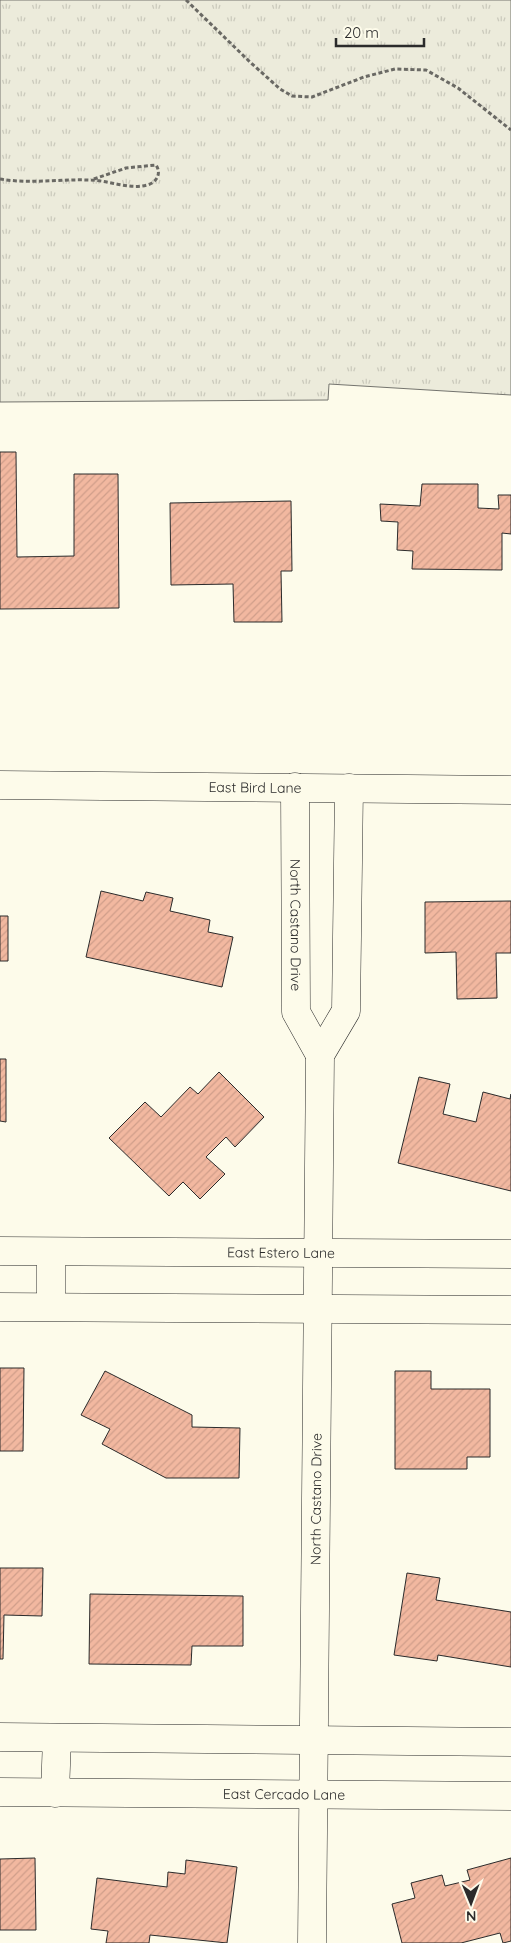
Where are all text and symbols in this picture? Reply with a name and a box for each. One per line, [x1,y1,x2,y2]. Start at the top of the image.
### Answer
scale bar [336,15,424,47]
text: 20 m [344,23,379,42]
street label: East Bird Lane [208,778,302,797]
street label: North Castano Drive [286,859,305,991]
street label: East Estero Lane [227,1243,335,1262]
street label: North Castano Drive [306,1433,326,1565]
street label: East Cercado Lane [223,1785,345,1804]
north arrow [446,1878,496,1928]
text: N [466,1907,477,1925]

